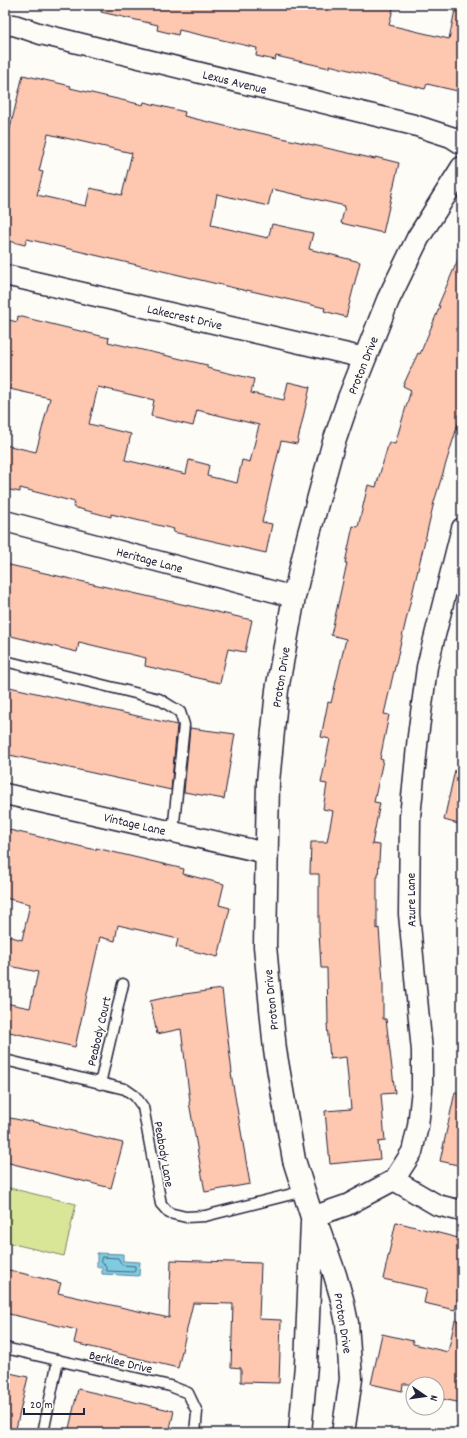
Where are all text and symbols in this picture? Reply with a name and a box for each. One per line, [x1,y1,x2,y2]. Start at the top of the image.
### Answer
street label: Lexus Avenue [200,66,269,101]
street label: Lakecrest Drive [145,301,224,336]
street label: Proton Drive [344,334,385,398]
street label: Heritage Lane [114,543,185,579]
street label: Proton Drive [268,645,297,709]
street label: Vintage Lane [102,809,168,842]
street label: Azure Lane [403,872,422,927]
street label: Proton Drive [260,968,285,1031]
street label: Peabody Court [83,995,118,1068]
street label: Peabody Lane [147,1120,178,1189]
street label: Proton Drive [327,1292,356,1355]
street label: Berklee Drive [87,1347,154,1380]
north arrow [405,1376,445,1416]
scale bar [24,1390,84,1416]
text: N [424,1393,441,1403]
text: 20 m [30,1397,53,1414]

